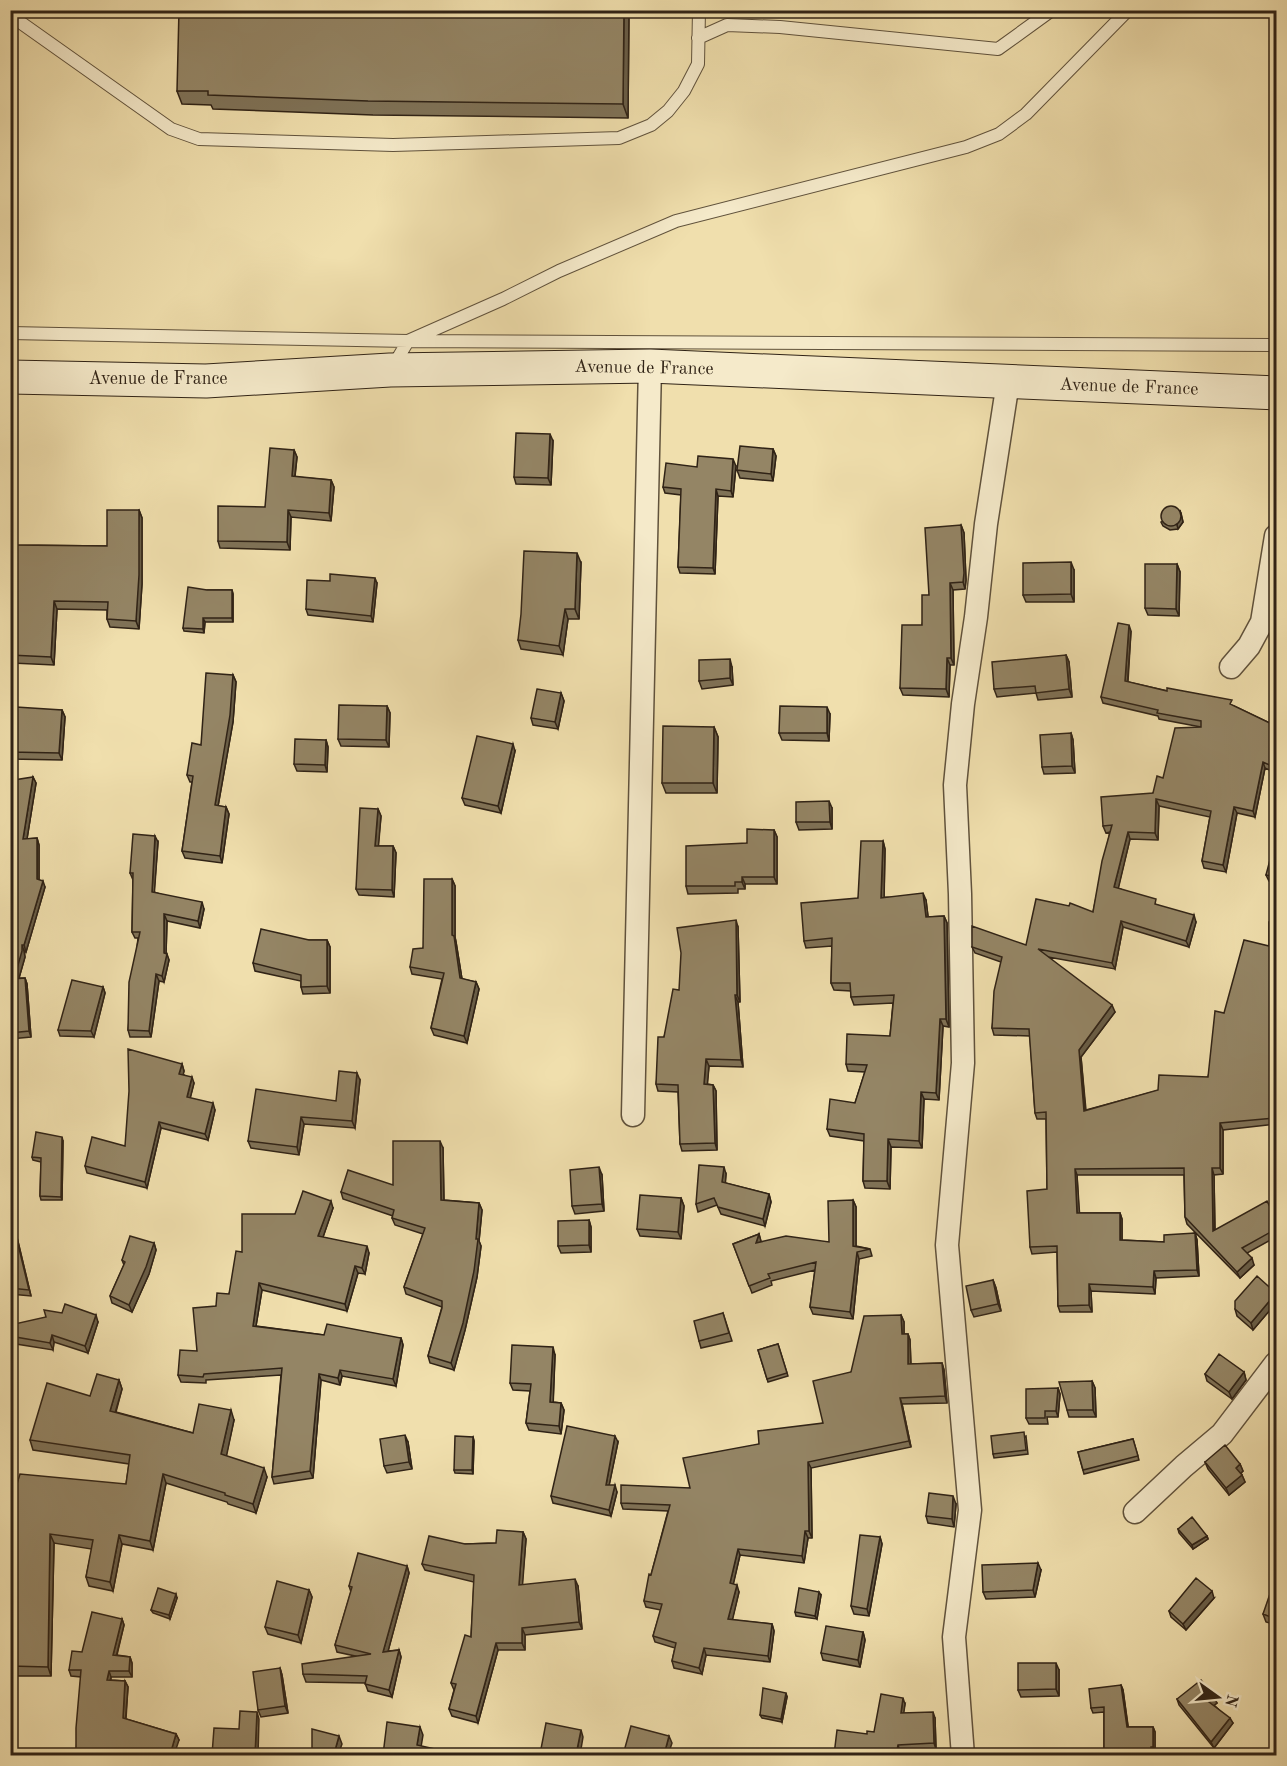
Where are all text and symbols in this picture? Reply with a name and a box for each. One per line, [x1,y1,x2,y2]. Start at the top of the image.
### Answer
street label: Avenue de France [574,358,714,378]
street label: Avenue de France [88,370,228,388]
street label: Avenue de France [1059,376,1199,398]
north arrow [1188,1667,1248,1727]
text: N [1221,1692,1240,1709]

